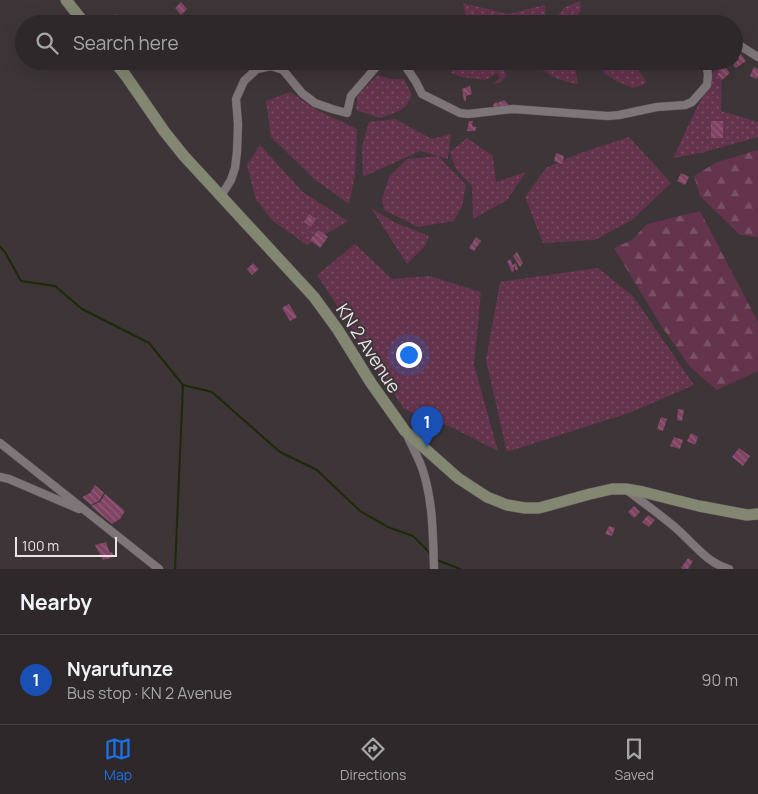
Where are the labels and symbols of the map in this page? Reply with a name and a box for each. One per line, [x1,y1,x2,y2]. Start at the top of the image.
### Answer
street label: KN 2 Avenue [331,299,407,397]
your location [396,342,422,368]
pin: 1 [411,406,443,447]
scale bar [15,534,118,557]

